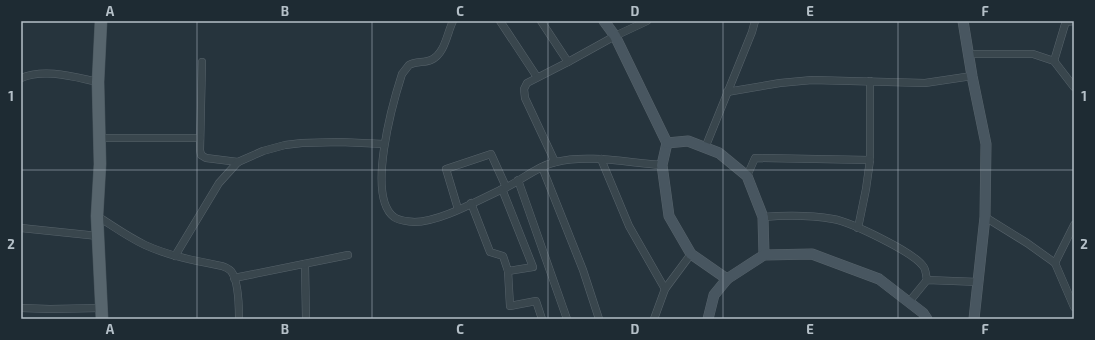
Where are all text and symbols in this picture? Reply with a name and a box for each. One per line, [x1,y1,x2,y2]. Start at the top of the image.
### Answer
text: A [106,3,115,19]
text: B [281,3,289,19]
text: C [456,3,464,19]
text: D [631,3,640,19]
text: E [806,3,814,19]
text: F [981,3,989,19]
text: 1 [8,88,14,104]
text: 1 [1081,88,1087,104]
text: 2 [7,236,15,252]
text: 2 [1080,236,1088,252]
text: A [106,321,115,337]
text: B [281,321,289,337]
text: C [456,321,464,337]
text: D [631,321,640,337]
text: E [806,321,814,337]
text: F [981,321,989,337]

